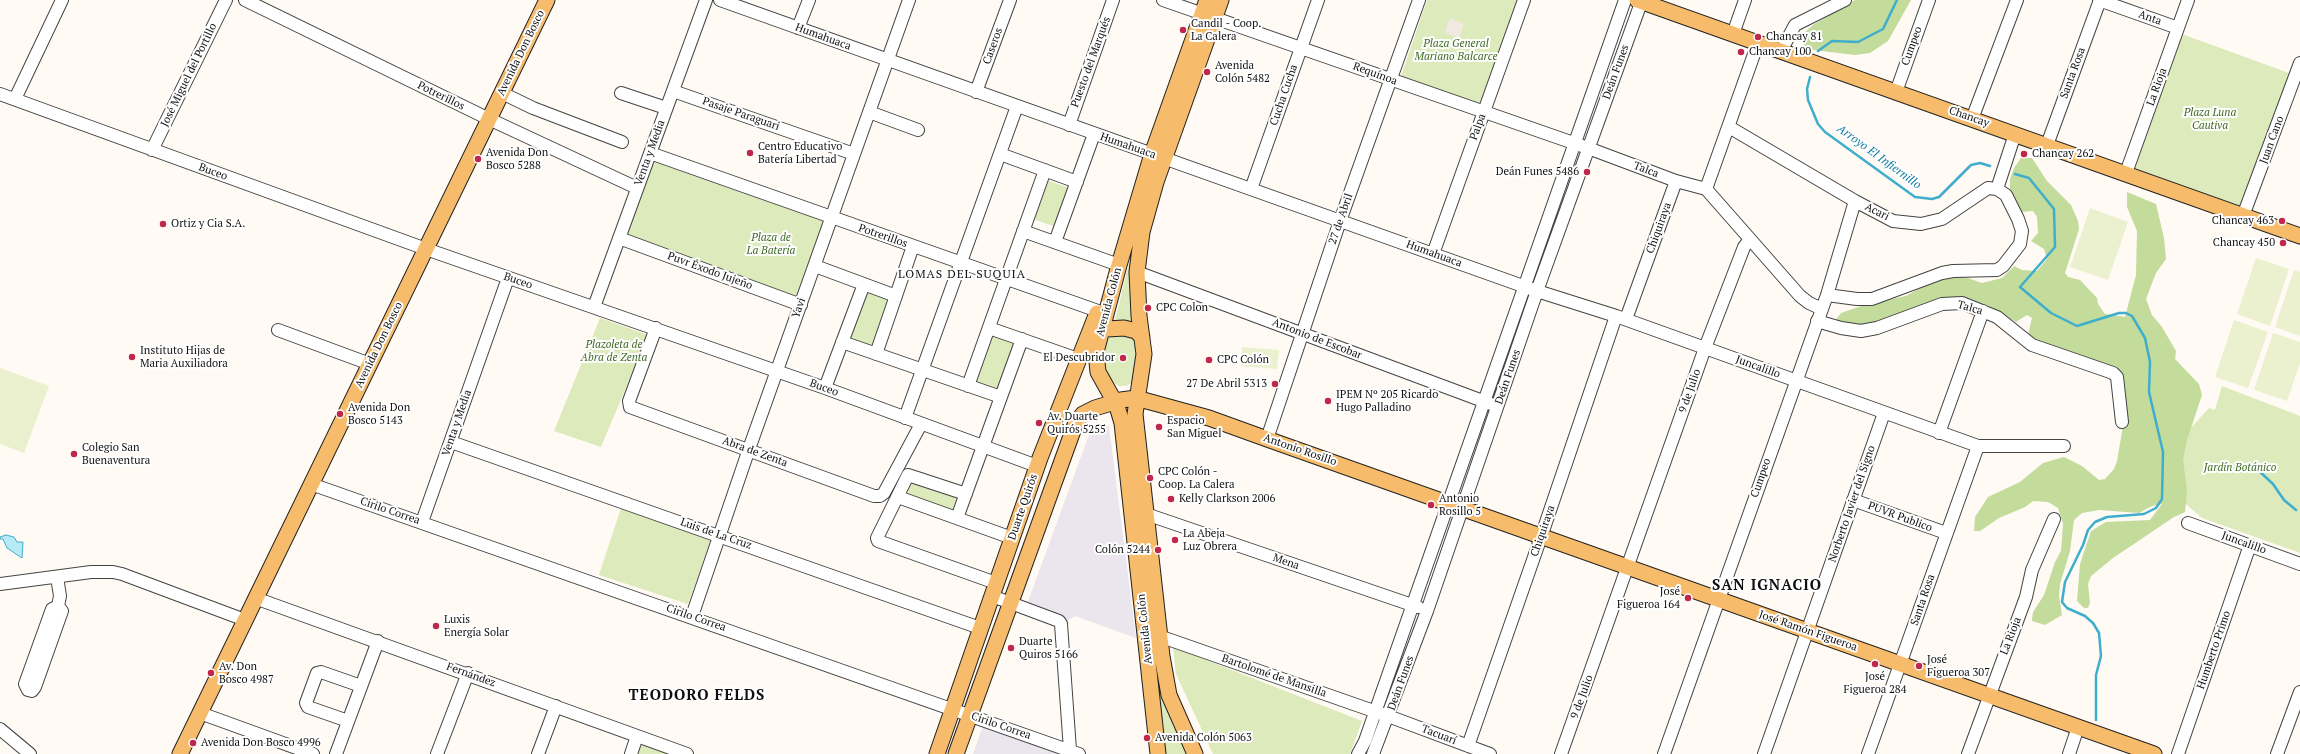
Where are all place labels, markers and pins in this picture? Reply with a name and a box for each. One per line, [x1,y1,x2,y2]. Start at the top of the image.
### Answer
place label: Candil - Coop. La Calera [1191,17,1261,43]
marker: Candil - Coop. La Calera [1178,25,1188,35]
place label: Chancay 81 [1766,30,1822,44]
marker: Chancay 81 [1753,32,1763,42]
place label: Chancay 100 [1749,45,1811,59]
marker: Chancay 100 [1736,47,1746,57]
place label: Avenida Colón 5482 [1215,59,1270,85]
marker: Avenida Colón 5482 [1202,67,1212,77]
place label: Centro Educativo Batería Libertad [758,140,842,166]
place label: Avenida Don Bosco 5288 [486,146,548,172]
place label: Chancay 262 [2032,147,2094,161]
marker: Centro Educativo Batería Libertad [745,148,755,158]
marker: Chancay 262 [2019,149,2029,159]
marker: Avenida Don Bosco 5288 [473,154,483,164]
place label: Deán Funes 5486 [1496,165,1579,179]
marker: Deán Funes 5486 [1582,167,1592,177]
place label: Chancay 463 [2212,214,2274,228]
marker: Chancay 463 [2277,216,2287,226]
place label: Ortiz y Cia S.A. [171,217,245,231]
marker: Ortiz y Cia S.A. [158,219,168,229]
place label: Chancay 450 [2213,236,2275,250]
marker: Chancay 450 [2278,238,2288,248]
place label: CPC Colon [1156,301,1208,315]
marker: CPC Colon [1143,303,1153,313]
place label: Instituto Hijas de Maria Auxiliadora [140,344,228,370]
place label: El Descubridor [1043,351,1115,365]
marker: Instituto Hijas de Maria Auxiliadora [127,352,137,362]
marker: El Descubridor [1118,353,1128,363]
place label: CPC Colón [1217,353,1269,367]
marker: CPC Colón [1204,355,1214,365]
place label: 27 De Abril 5313 [1186,377,1267,391]
marker: 27 De Abril 5313 [1270,379,1280,389]
place label: IPEM Nº 205 Ricardo Hugo Palladino [1336,388,1438,414]
marker: IPEM Nº 205 Ricardo Hugo Palladino [1323,396,1333,406]
place label: Avenida Don Bosco 5143 [348,401,410,427]
marker: Avenida Don Bosco 5143 [335,409,345,419]
place label: Av. Duarte Quirós 5255 [1047,410,1106,436]
place label: Espacio San Miguel [1167,414,1221,440]
marker: Av. Duarte Quirós 5255 [1034,418,1044,428]
marker: Espacio San Miguel [1154,422,1164,432]
place label: Colegio San Buenaventura [82,441,150,467]
marker: Colegio San Buenaventura [69,449,79,459]
place label: CPC Colón - Coop. La Calera [1158,465,1234,491]
marker: CPC Colón - Coop. La Calera [1145,473,1155,483]
place label: Kelly Clarkson 2006 [1179,492,1275,506]
place label: Antonio Rosillo 5 [1439,492,1481,518]
marker: Kelly Clarkson 2006 [1166,494,1176,504]
marker: Antonio Rosillo 5 [1426,500,1436,510]
place label: La Abeja Luz Obrera [1183,527,1237,553]
marker: La Abeja Luz Obrera [1170,535,1180,545]
place label: Colón 5244 [1095,543,1150,557]
marker: Colón 5244 [1153,545,1163,555]
place label: José Figueroa 164 [1617,585,1680,611]
marker: José Figueroa 164 [1683,593,1693,603]
place label: Luxis Energía Solar [444,613,509,639]
marker: Luxis Energía Solar [431,621,441,631]
place label: Duarte Quiros 5166 [1019,635,1078,661]
marker: Duarte Quiros 5166 [1006,643,1016,653]
place label: José Figueroa 307 [1927,653,1990,679]
marker: José Figueroa 284 [1870,659,1880,669]
place label: Av. Don Bosco 4987 [219,660,274,686]
marker: José Figueroa 307 [1914,661,1924,671]
marker: Av. Don Bosco 4987 [206,668,216,678]
place label: José Figueroa 284 [1843,670,1907,696]
place label: Avenida Colón 5063 [1155,731,1252,745]
marker: Avenida Colón 5063 [1142,733,1152,743]
place label: Avenida Don Bosco 4996 [201,736,321,750]
marker: Avenida Don Bosco 4996 [188,738,198,748]

